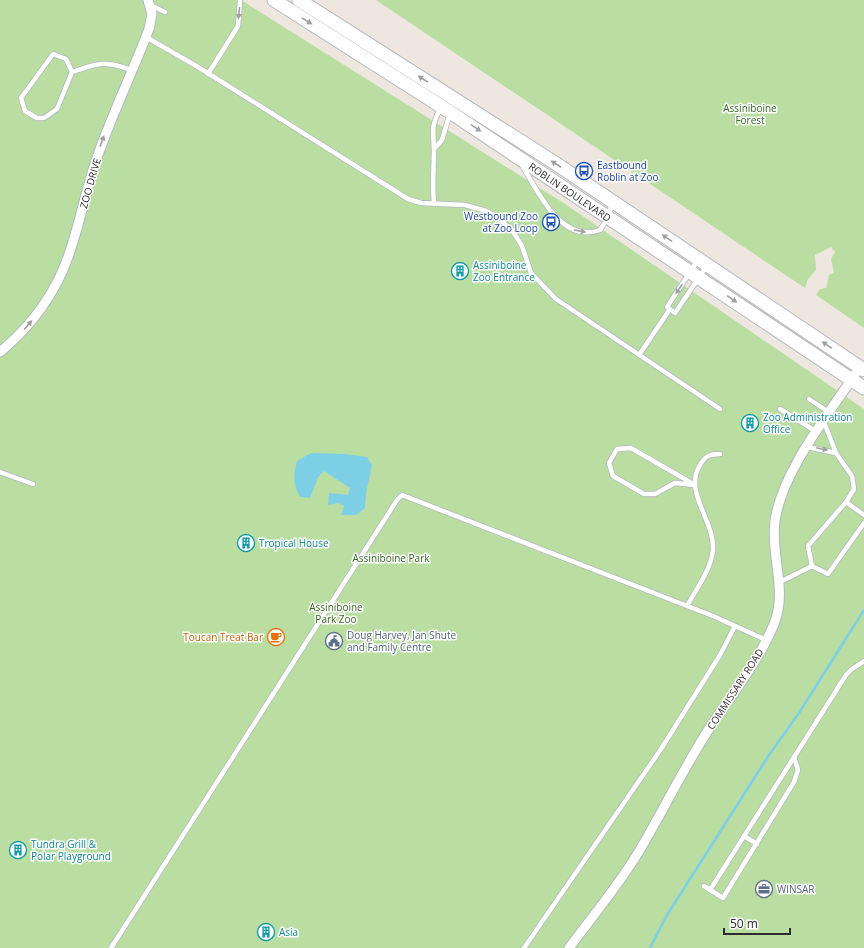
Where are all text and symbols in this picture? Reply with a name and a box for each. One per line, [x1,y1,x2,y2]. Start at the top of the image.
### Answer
one-way arrow [235,7,242,19]
one-way arrow [302,17,312,25]
one-way arrow [418,75,428,83]
park label: Assiniboine Forest [723,101,777,127]
one-way arrow [471,124,481,132]
one-way arrow [100,135,106,147]
street label: ZOO DRIVE [76,156,104,210]
place label: Eastbound Roblin at Zoo [597,158,659,184]
street label: ROBLIN BOULEVARD [526,159,614,225]
one-way arrow [551,160,562,168]
bus stop icon: Eastbound Roblin at Zoo [574,161,594,181]
place label: Westbound Zoo at Zoo Loop [464,209,538,235]
bus stop icon: Westbound Zoo at Zoo Loop [541,212,561,232]
one-way arrow [573,229,586,235]
one-way arrow [661,234,672,241]
place label: Assiniboine Zoo Entrance [473,258,535,284]
building icon: Assiniboine Zoo Entrance [450,261,470,281]
one-way arrow [675,284,683,295]
one-way arrow [726,295,737,303]
one-way arrow [23,319,32,330]
one-way arrow [822,342,833,349]
place label: Zoo Administration Office [763,410,852,436]
building icon: Zoo Administration Office [740,413,760,433]
one-way arrow [815,447,828,453]
building icon: Tropical House [236,533,256,553]
place label: Tropical House [259,536,329,550]
park label: Assiniboine Park [353,551,430,565]
park label: Assiniboine Park Zoo [309,600,363,626]
cafe icon: Toucan Treat Bar [266,627,286,647]
place label: Doug Harvey, Jan Shute and Family Centre [347,628,457,654]
place label: Toucan Treat Bar [183,630,263,644]
public building icon: Doug Harvey, Jan Shute and Family Centre [324,631,344,651]
street label: COMMISSARY ROAD [704,646,766,732]
place label: Tundra Grill & Polar Playground [31,837,111,863]
building icon: Tundra Grill & Polar Playground [8,840,28,860]
office icon: WINSAR [754,879,774,899]
place label: WINSAR [777,882,815,896]
scale bar [724,910,790,936]
text: 50 m [730,915,758,932]
building icon: Asia [256,922,276,942]
place label: Asia [279,925,298,939]

